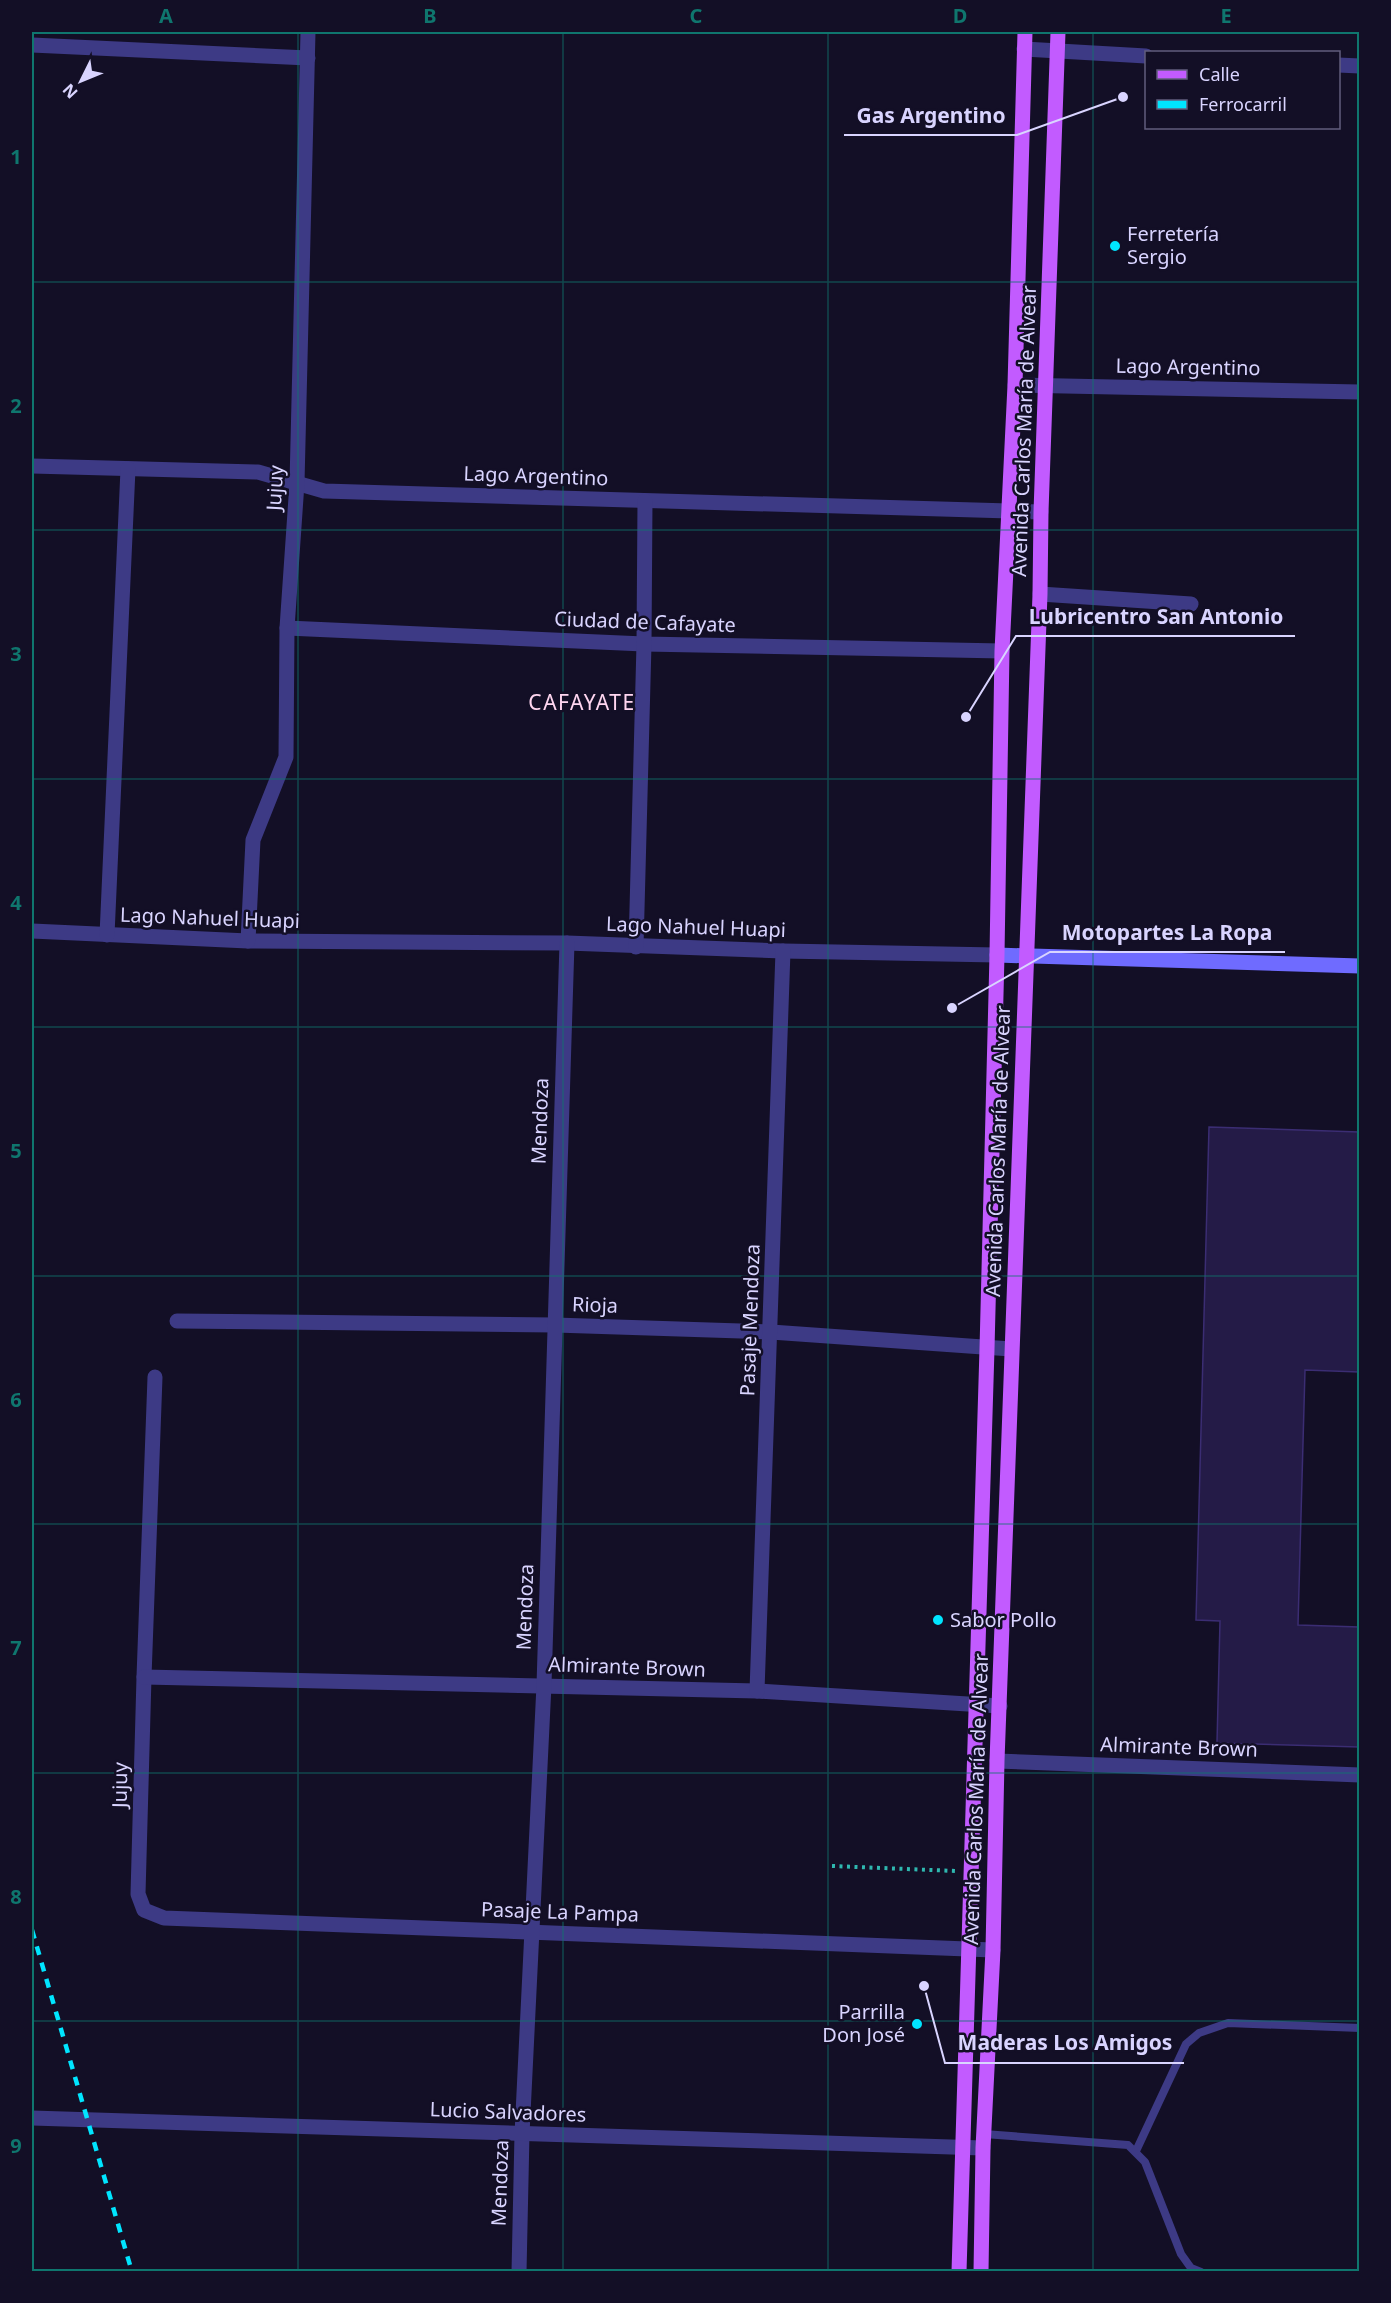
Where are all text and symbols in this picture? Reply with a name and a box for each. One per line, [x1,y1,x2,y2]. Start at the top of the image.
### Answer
text: A [159,2,173,29]
text: B [423,2,437,29]
text: C [690,2,703,29]
text: D [953,2,967,29]
text: E [1220,2,1232,29]
north arrow [51,51,111,111]
legend [1145,51,1340,129]
text: Calle [1199,62,1240,86]
text: N [58,79,83,103]
text: Ferrocarril [1199,92,1287,116]
callout: Gas Argentino [844,96,1017,135]
text: Gas Argentino [856,101,1006,129]
text: 1 [10,143,22,170]
place label: Ferretería Sergio [1127,220,1219,270]
marker: Ferretería Sergio [1108,239,1122,253]
street label: Avenida Carlos María de Alvear [1005,285,1042,577]
street label: Lago Argentino [1115,352,1261,381]
text: 2 [10,392,22,419]
street label: Lago Argentino [463,459,609,492]
street label: Jujuy [260,464,289,513]
callout: Lubricentro San Antonio [1016,597,1295,636]
text: Lubricentro San Antonio [1029,602,1283,630]
street label: Ciudad de Cafayate [554,605,736,638]
text: 3 [10,640,22,667]
district label: CAFAYATE [528,688,636,716]
text: 4 [10,889,22,916]
street label: Lago Nahuel Huapi [120,901,300,934]
street label: Lago Nahuel Huapi [606,910,786,943]
callout: Motopartes La Ropa [1050,913,1285,952]
text: Motopartes La Ropa [1062,918,1272,946]
street label: Avenida Carlos María de Alvear [979,1005,1016,1297]
street label: Mendoza [524,1077,555,1165]
text: 5 [10,1137,22,1164]
street label: Pasaje Mendoza [733,1243,766,1397]
street label: Rioja [572,1290,619,1319]
text: 6 [10,1386,22,1413]
street label: Mendoza [509,1563,540,1651]
place label: Sabor Pollo [950,1606,1057,1633]
marker: Sabor Pollo [931,1613,945,1627]
text: 7 [10,1634,22,1661]
street label: Almirante Brown [548,1650,706,1683]
street label: Avenida Carlos María de Alvear [957,1653,994,1945]
street label: Almirante Brown [1100,1730,1258,1763]
street label: Jujuy [106,1761,133,1810]
text: 8 [10,1883,22,1910]
street label: Pasaje La Pampa [480,1895,640,1928]
place label: Parrilla Don José [822,1998,905,2048]
marker: Parrilla Don José [910,2017,924,2031]
callout: Maderas Los Amigos [945,2024,1184,2063]
text: Maderas Los Amigos [958,2028,1172,2056]
street label: Lucio Salvadores [429,2095,587,2128]
text: 9 [10,2132,22,2159]
street label: Mendoza [484,2139,515,2227]

